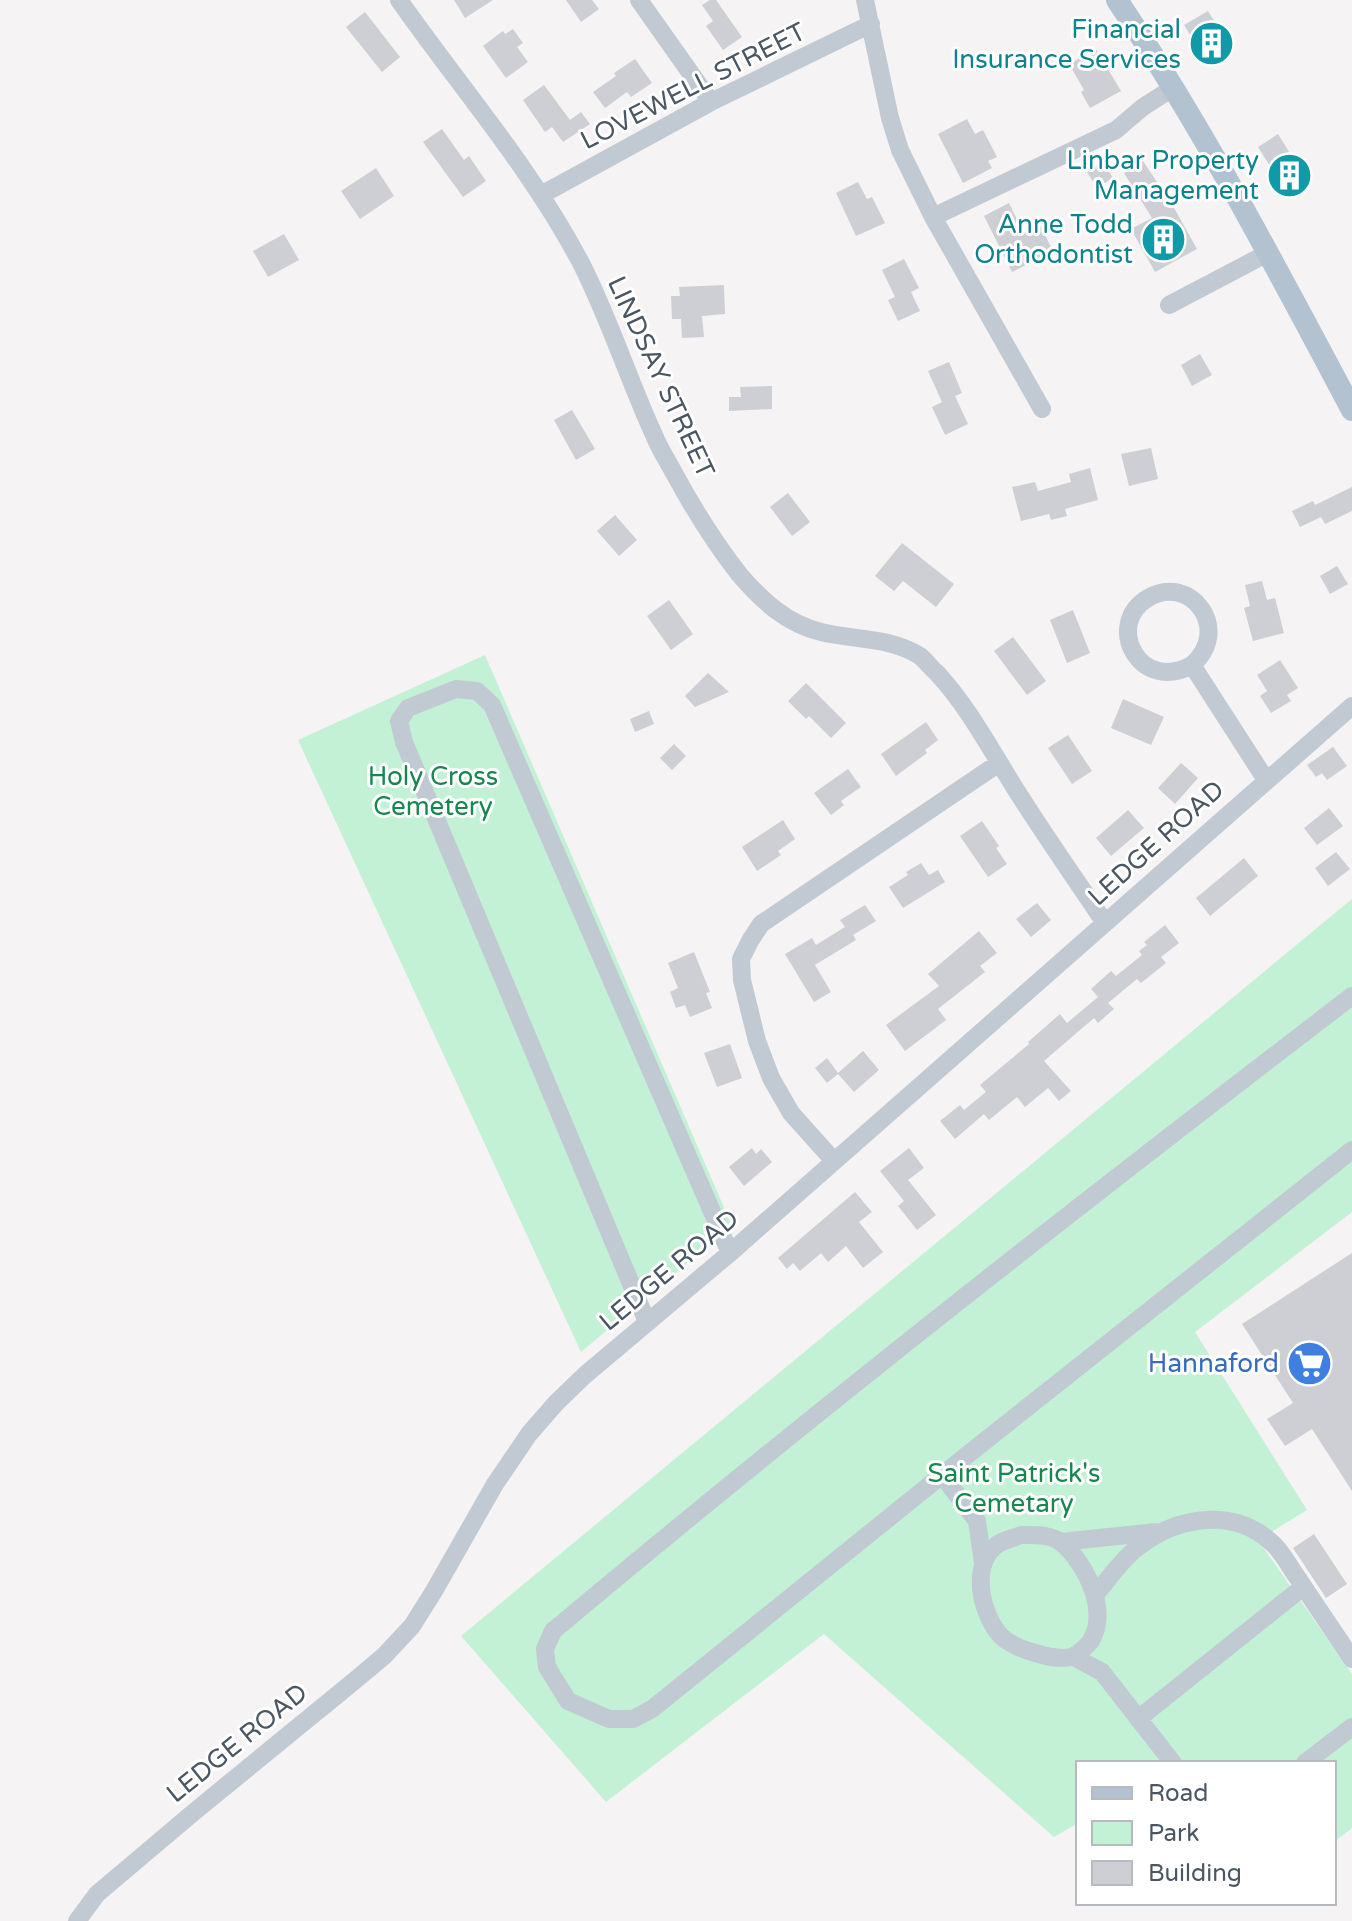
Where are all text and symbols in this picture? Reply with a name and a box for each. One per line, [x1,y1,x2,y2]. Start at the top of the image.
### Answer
place label: Financial Insurance Services [952,14,1181,75]
street label: LOVEWELL STREET [575,16,811,156]
building icon: Financial Insurance Services [1188,20,1236,68]
place label: Linbar Property Management [1066,145,1259,206]
building icon: Linbar Property Management [1266,151,1314,199]
place label: Anne Todd Orthodontist [974,209,1133,270]
building icon: Anne Todd Orthodontist [1140,215,1188,263]
street label: LINDSAY STREET [601,271,721,483]
park label: Holy Cross Cemetery [368,761,498,822]
street label: LEDGE ROAD [1082,774,1230,912]
street label: LEDGE ROAD [593,1203,745,1337]
supermarket icon: Hannaford [1286,1339,1334,1387]
place label: Hannaford [1148,1348,1279,1379]
park label: Saint Patrick's Cemetary [927,1458,1101,1519]
street label: LEDGE ROAD [160,1677,314,1809]
legend [1076,1761,1336,1905]
text: Road [1148,1779,1208,1808]
text: Park [1148,1819,1199,1848]
text: Building [1148,1859,1242,1888]

